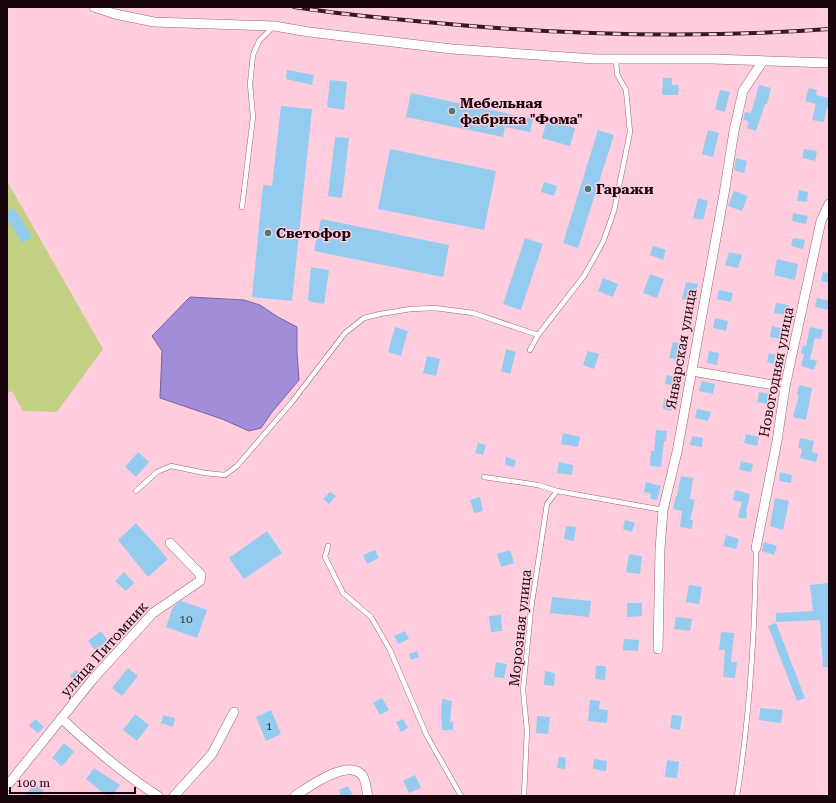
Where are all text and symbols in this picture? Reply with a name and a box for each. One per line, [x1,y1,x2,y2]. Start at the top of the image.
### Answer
place label: Мебельная фабрика "Фома" [460,95,583,127]
marker: Мебельная фабрика "Фома" [447,106,457,116]
place label: Гаражи [596,181,654,197]
marker: Гаражи [583,184,593,194]
place label: Светофор [276,225,351,241]
marker: Светофор [263,228,273,238]
street label: Январская улица [663,287,699,410]
street label: Новогодняя улица [756,305,797,439]
street label: Морозная улица [506,568,534,687]
street label: улица Питомник [57,598,151,700]
house number: 10 [179,612,193,626]
house number: 1 [266,719,273,733]
scale bar [10,769,135,795]
text: 100 m [16,776,50,790]

